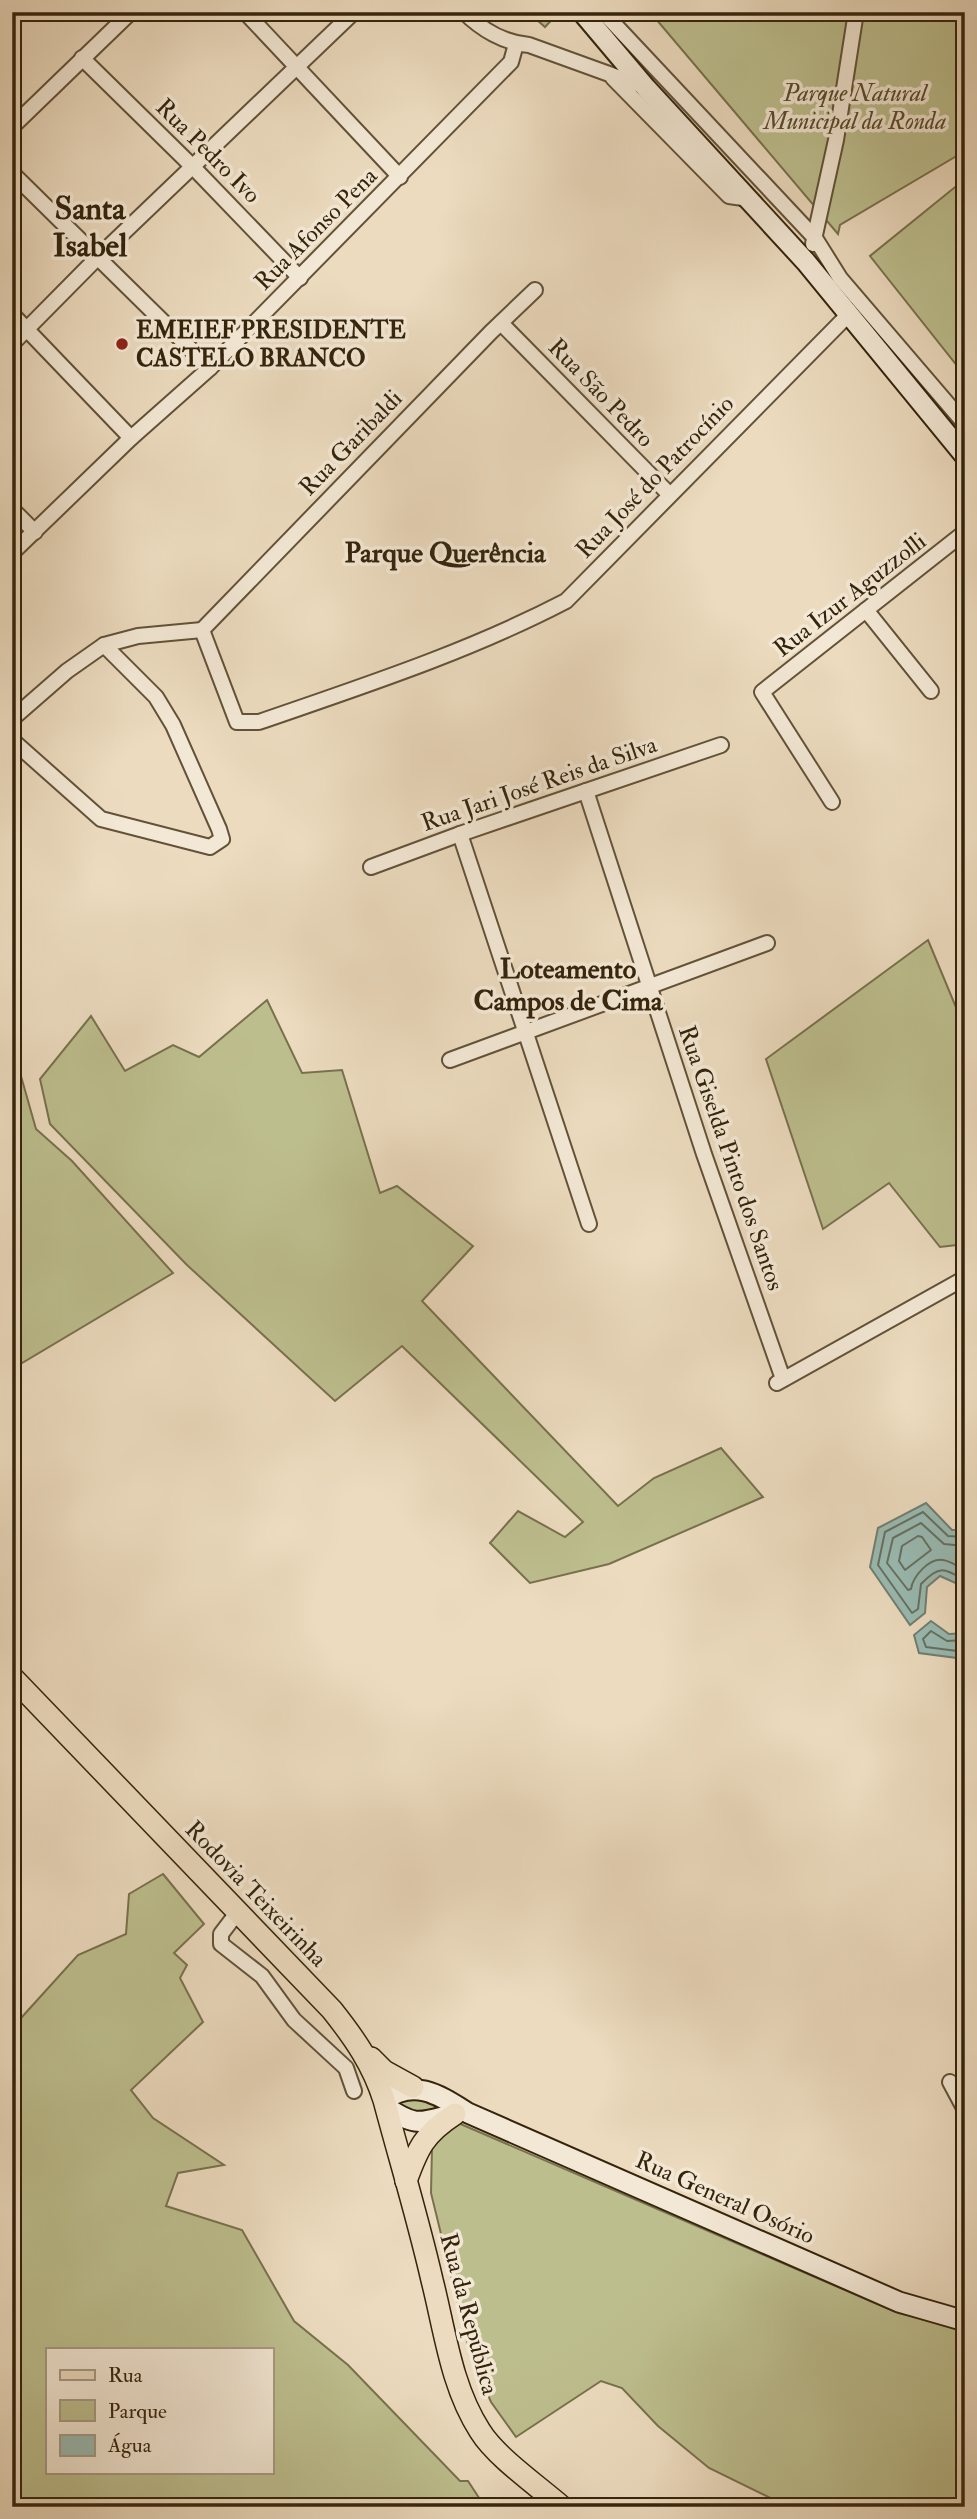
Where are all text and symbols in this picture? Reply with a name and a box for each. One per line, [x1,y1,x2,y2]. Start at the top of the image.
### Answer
park label: Parque Natural Municipal da Ronda [762,78,946,137]
street label: Rua Pedro Ivo [149,92,267,210]
street label: Rua Afonso Pena [248,160,385,297]
district label: Santa Isabel [53,189,128,266]
place label: EMEIEF PRESIDENTE CASTELO BRANCO [136,315,406,374]
street label: Rua São Pedro [541,332,661,454]
marker: EMEIEF PRESIDENTE CASTELO BRANCO [114,336,130,352]
street label: Rua Garibaldi [293,384,409,502]
street label: Rua José do Patrocínio [569,389,741,565]
street label: Rua Izur Aguzzolli [768,526,932,664]
district label: Parque Querência [345,536,547,571]
street label: Rua Jari José Reis da Silva [417,729,662,839]
district label: Loteamento Campos de Cima [473,952,664,1019]
street label: Rua Giselda Pinto dos Santos [671,1021,791,1295]
street label: Rodovia Teixeirinha [178,1814,334,1974]
street label: Rua General Osório [631,2145,819,2251]
street label: Rua da República [433,2230,506,2399]
legend [46,2348,273,2474]
text: Rua [108,2362,143,2389]
text: Parque [108,2398,167,2425]
text: Água [107,2432,152,2459]

